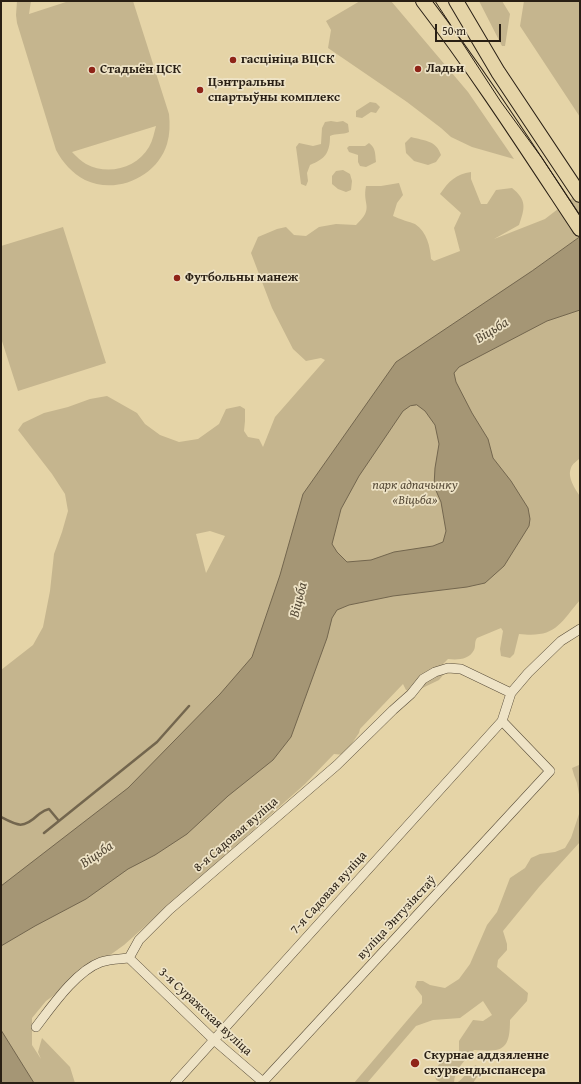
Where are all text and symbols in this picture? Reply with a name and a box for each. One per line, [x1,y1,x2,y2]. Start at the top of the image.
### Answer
scale bar [437,16,503,42]
text: 50 m [442,22,466,39]
place label: гасцініца ВЦСК [241,52,335,68]
marker: гасцініца ВЦСК [228,55,238,65]
place label: Ладьи [426,61,464,77]
place label: Стадыён ЦСК [100,62,181,78]
marker: Ладьи [413,64,423,74]
marker: Стадыён ЦСК [87,65,97,75]
place label: Цэнтральны спартыўны комплекс [208,75,340,106]
marker: Цэнтральны спартыўны комплекс [195,85,205,95]
place label: Футбольны манеж [185,270,298,286]
marker: Футбольны манеж [172,273,182,283]
water label: Віцьба [472,315,512,347]
park label: парк адпачынку «Віцьба» [372,478,458,509]
water label: Віцьба [287,581,311,619]
street label: 8-я Садовая вуліца [191,794,281,876]
water label: Віцьба [77,838,117,872]
street label: 7-я Садовая вуліца [288,848,370,938]
street label: вуліца Энтузіястаў [354,873,440,963]
street label: 3-я Суражская вуліца [155,965,255,1059]
place label: Скурнае аддзяленне скурвендыспансера [424,1048,549,1079]
marker: Скурнае аддзяленне скурвендыспансера [409,1057,421,1069]

